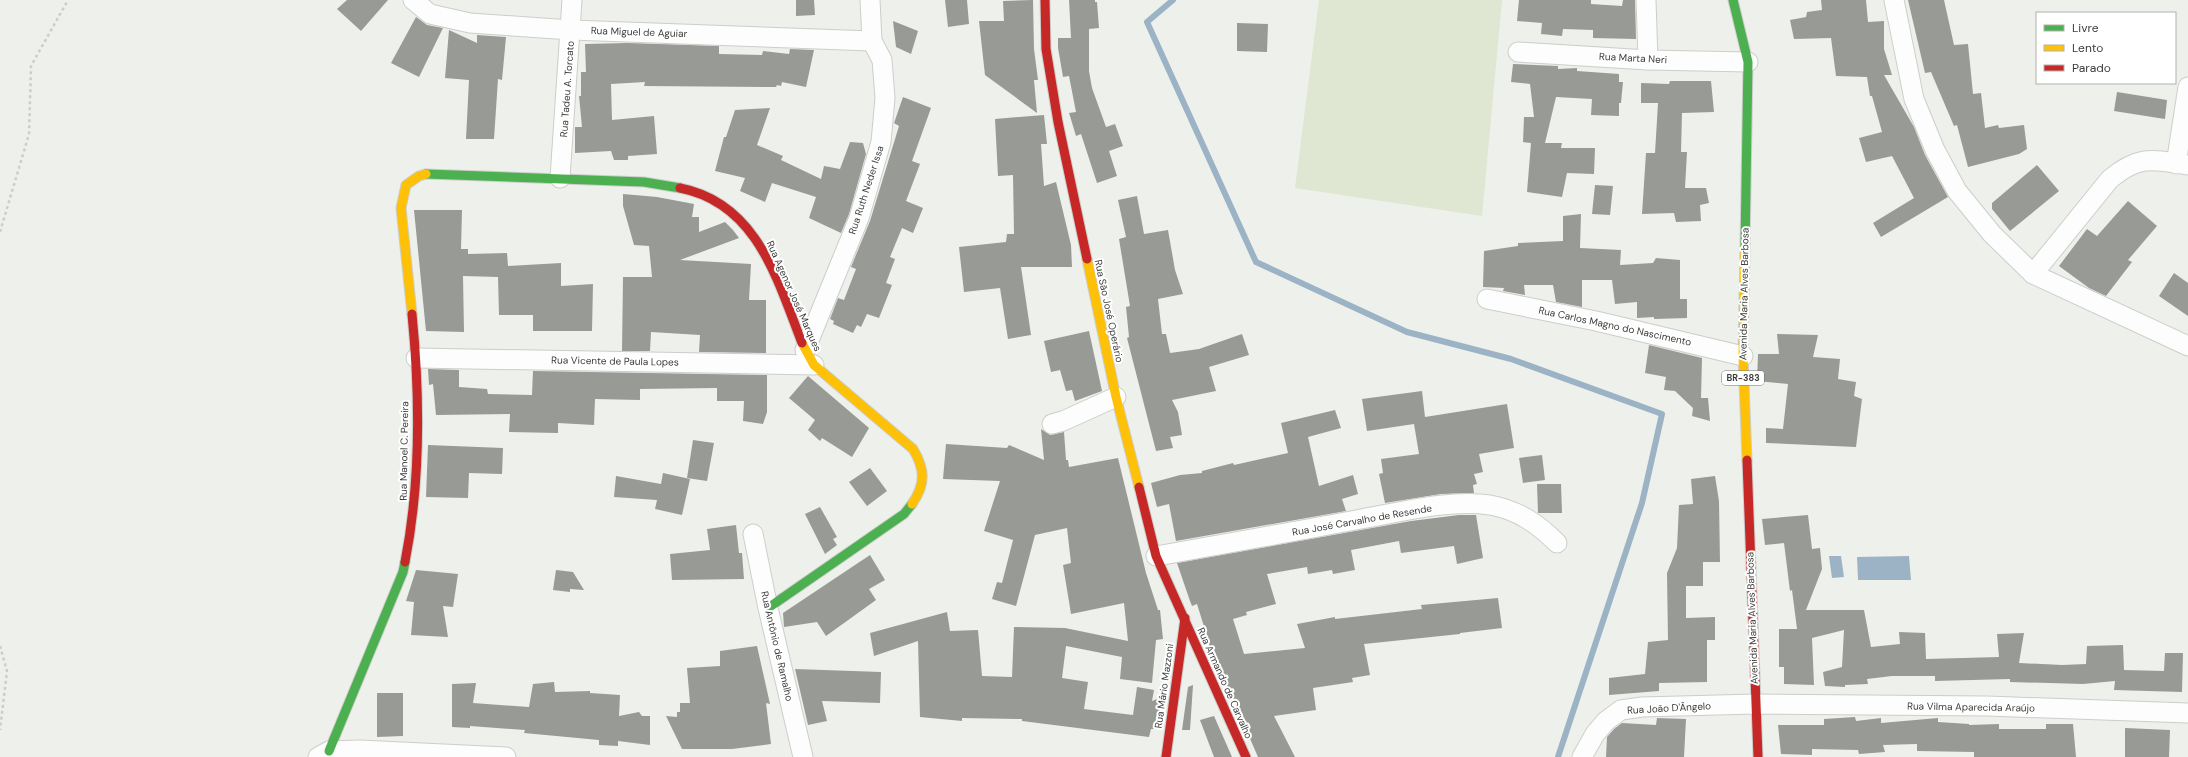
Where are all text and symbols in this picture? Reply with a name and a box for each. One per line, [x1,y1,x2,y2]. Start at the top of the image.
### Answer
legend [2036,12,2176,84]
text: Livre [2072,20,2099,36]
street label: Rua Miguel de Aguiar [591,24,688,40]
street label: Rua Tadeu A. Torcato [557,40,577,138]
text: Lento [2072,40,2103,56]
street label: Rua Marta Neri [1599,50,1667,66]
text: Parado [2072,60,2111,76]
street label: Rua Ruth Neder Issa [846,144,886,236]
street label: Avenida Maria Alves Barbosa [1736,228,1752,360]
street label: Rua Agenor José Marques [764,239,824,353]
street label: Rua São José Operário [1092,258,1126,364]
street label: Rua Carlos Magno do Nascimento [1537,303,1693,349]
street label: Rua Vicente de Paula Lopes [551,353,679,369]
road number: BR-383 [1722,371,1764,385]
street label: Rua Manoel C. Pereira [397,401,411,501]
street label: Rua José Carvalho de Resende [1291,501,1433,539]
street label: Avenida Maria Alves Barbosa [1743,552,1761,684]
street label: Rua Antônio de Ramalho [758,590,796,702]
street label: Rua Armando de Carvalho [1195,625,1255,741]
street label: Rua Mário Mazzoni [1152,643,1176,729]
street label: Rua João D'Ângelo [1627,699,1711,717]
street label: Rua Vilma Aparecida Araújo [1907,699,2035,715]

